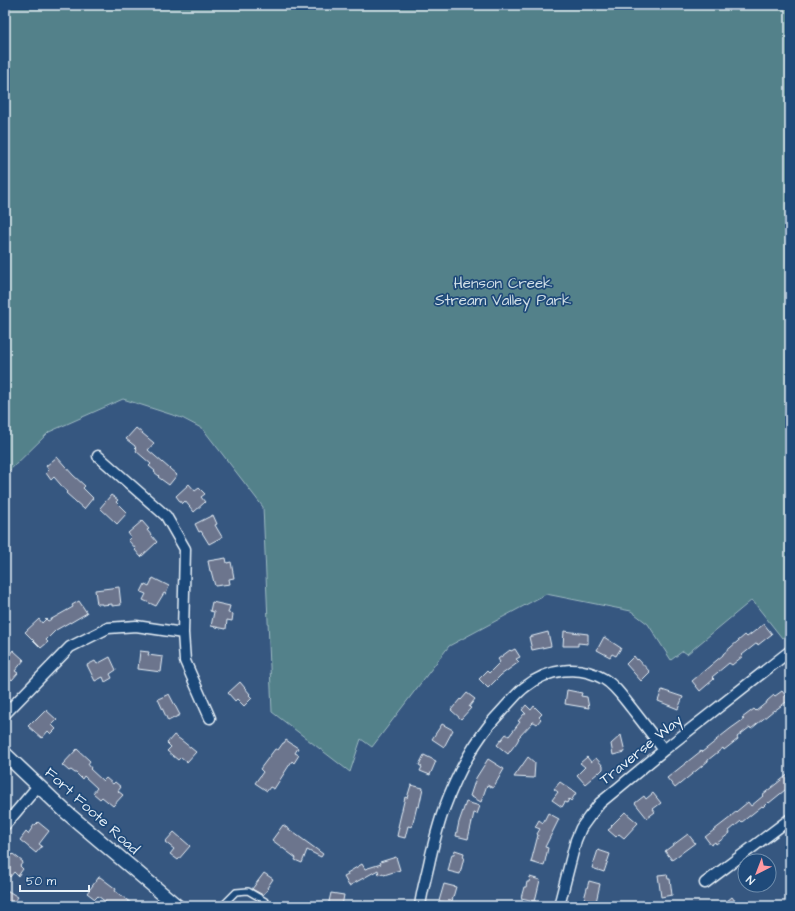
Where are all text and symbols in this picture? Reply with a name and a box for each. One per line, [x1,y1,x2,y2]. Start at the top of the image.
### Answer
park label: Henson Creek Stream Valley Park [435,273,571,312]
street label: Traverse Way [595,710,688,791]
street label: Fort Foote Road [40,763,144,860]
north arrow [737,853,777,893]
scale bar [20,867,89,893]
text: N [743,872,758,888]
text: 50 m [26,873,57,890]

